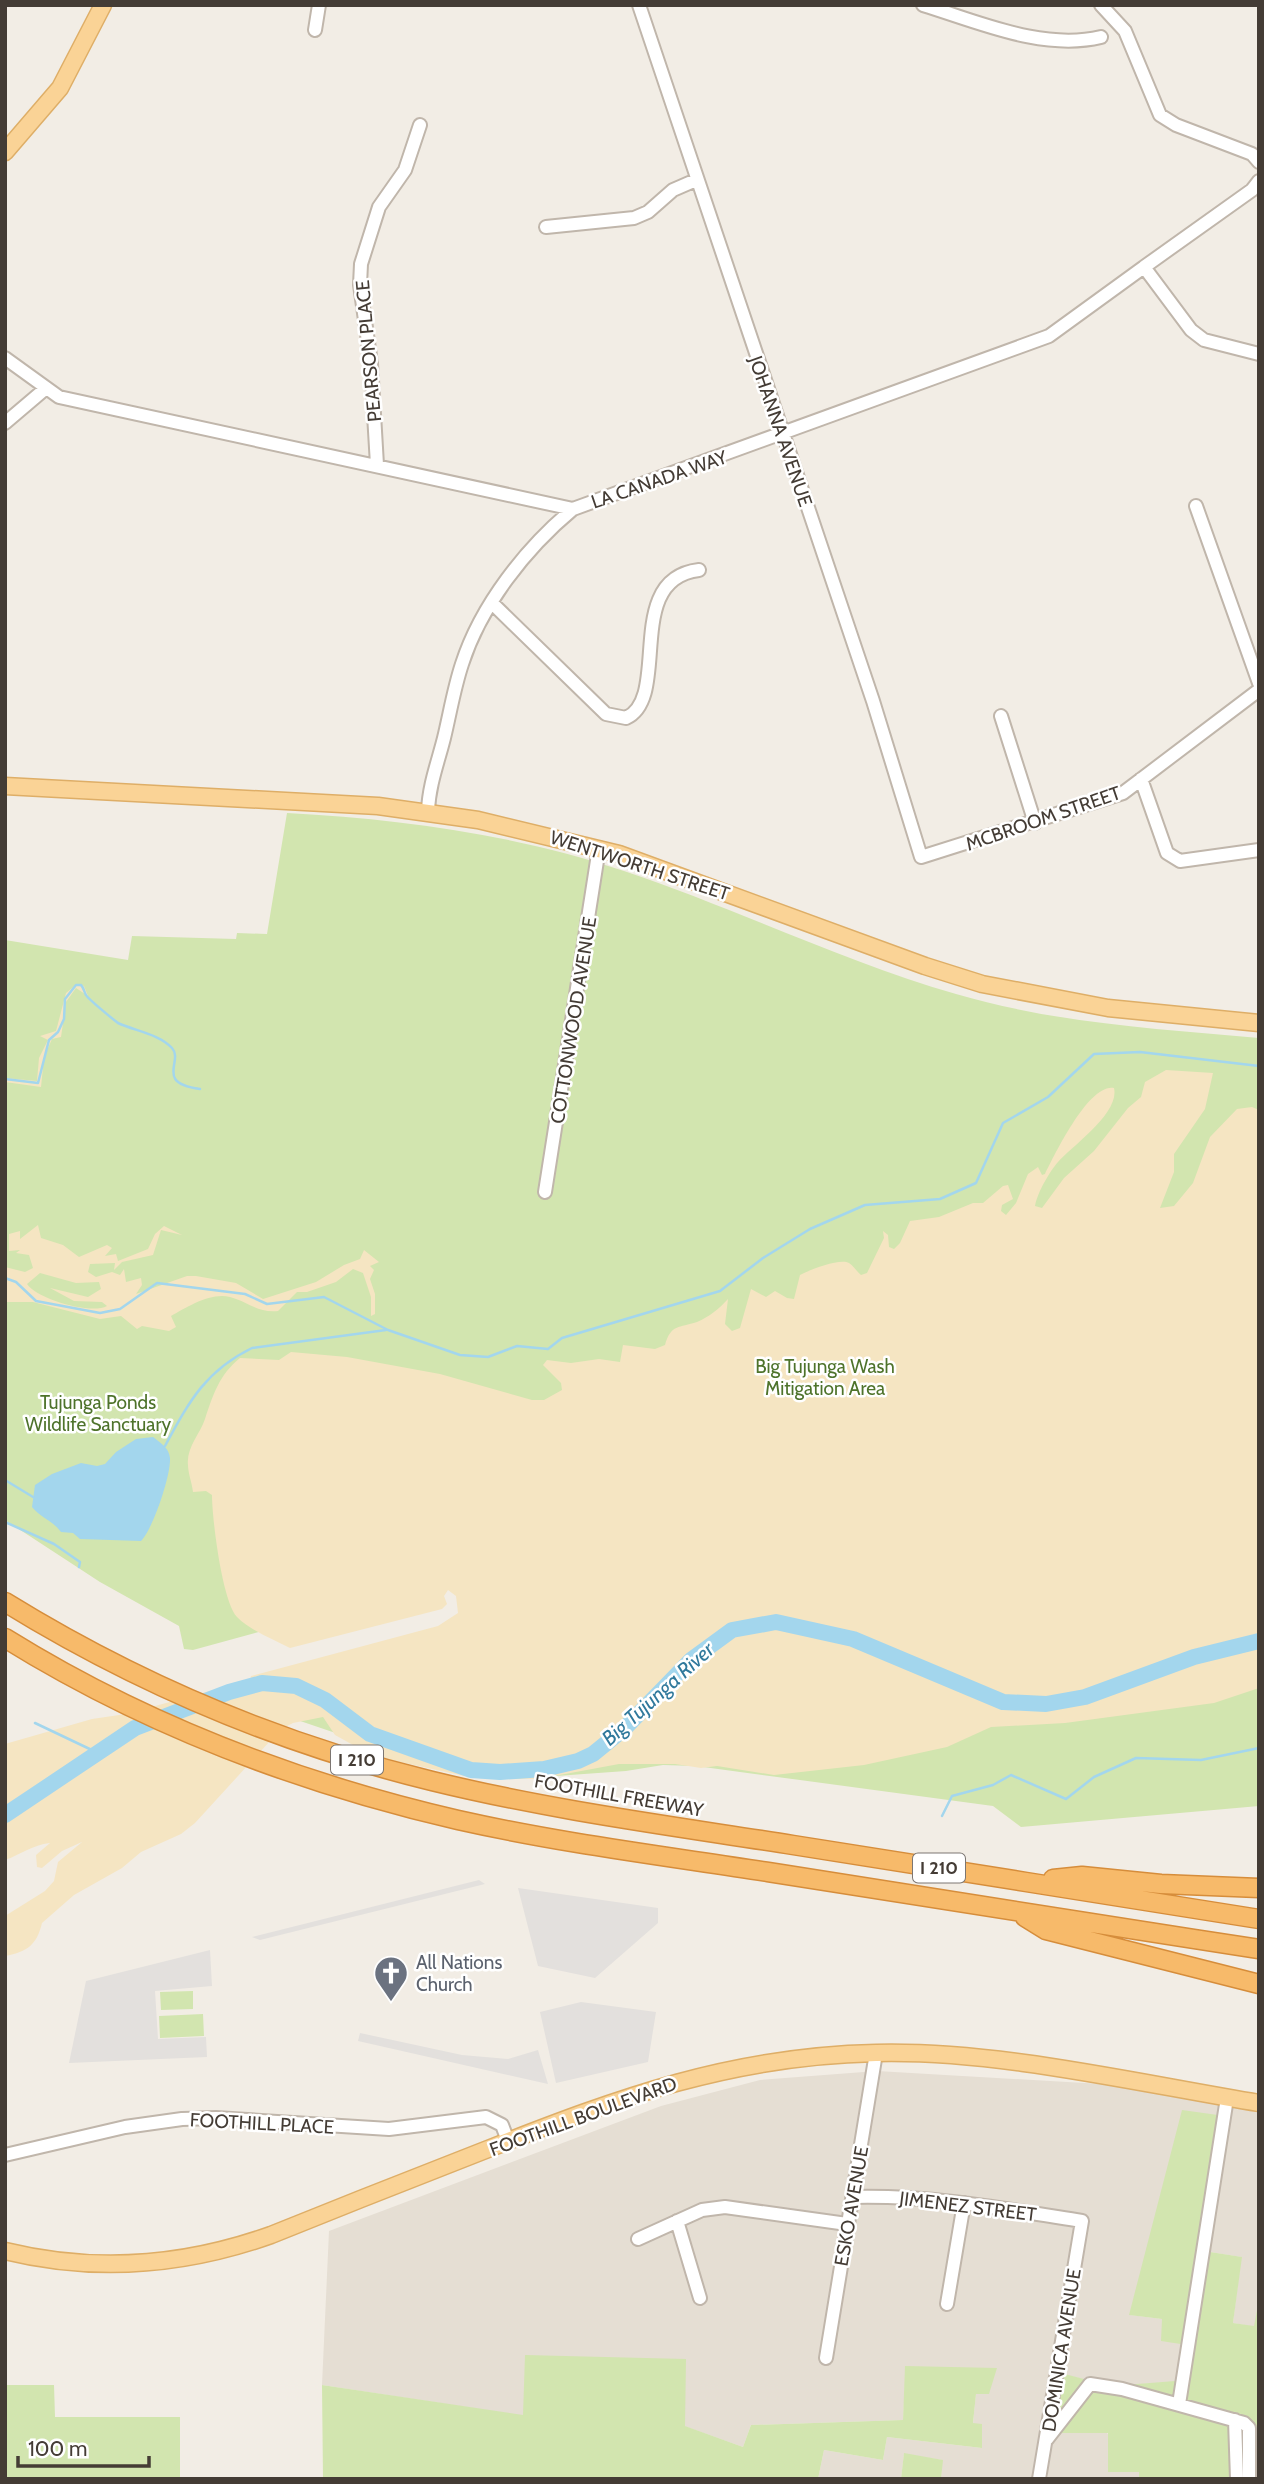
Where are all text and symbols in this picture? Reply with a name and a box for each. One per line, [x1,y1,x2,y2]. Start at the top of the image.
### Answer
street label: PEARSON PLACE [351,279,386,423]
street label: JOHANNA AVENUE [744,352,817,510]
street label: LA CANADA WAY [588,445,730,513]
street label: MCBROOM STREET [963,781,1124,856]
street label: WENTWORTH STREET [547,826,733,905]
street label: COTTONWOOD AVENUE [546,915,601,1125]
park label: Big Tujunga Wash Mitigation Area [755,1355,895,1400]
park label: Tujunga Ponds Wildlife Sanctuary [25,1391,171,1436]
water label: Big Tujunga River [596,1636,721,1751]
road number: I 210 [331,1745,383,1774]
street label: FOOTHILL FREEWAY [533,1769,705,1822]
road number: I 210 [913,1854,965,1882]
place label: All Nations Church [416,1951,502,1996]
church icon: All Nations Church [372,1954,410,2003]
street label: FOOTHILL BOULEVARD [486,2072,680,2161]
street label: FOOTHILL PLACE [189,2108,335,2139]
street label: ESKO AVENUE [830,2144,873,2268]
street label: JIMENEZ STREET [897,2187,1038,2226]
street label: DOMINICA AVENUE [1037,2267,1086,2433]
scale bar [18,2424,149,2468]
text: 100 m [28,2436,87,2461]

